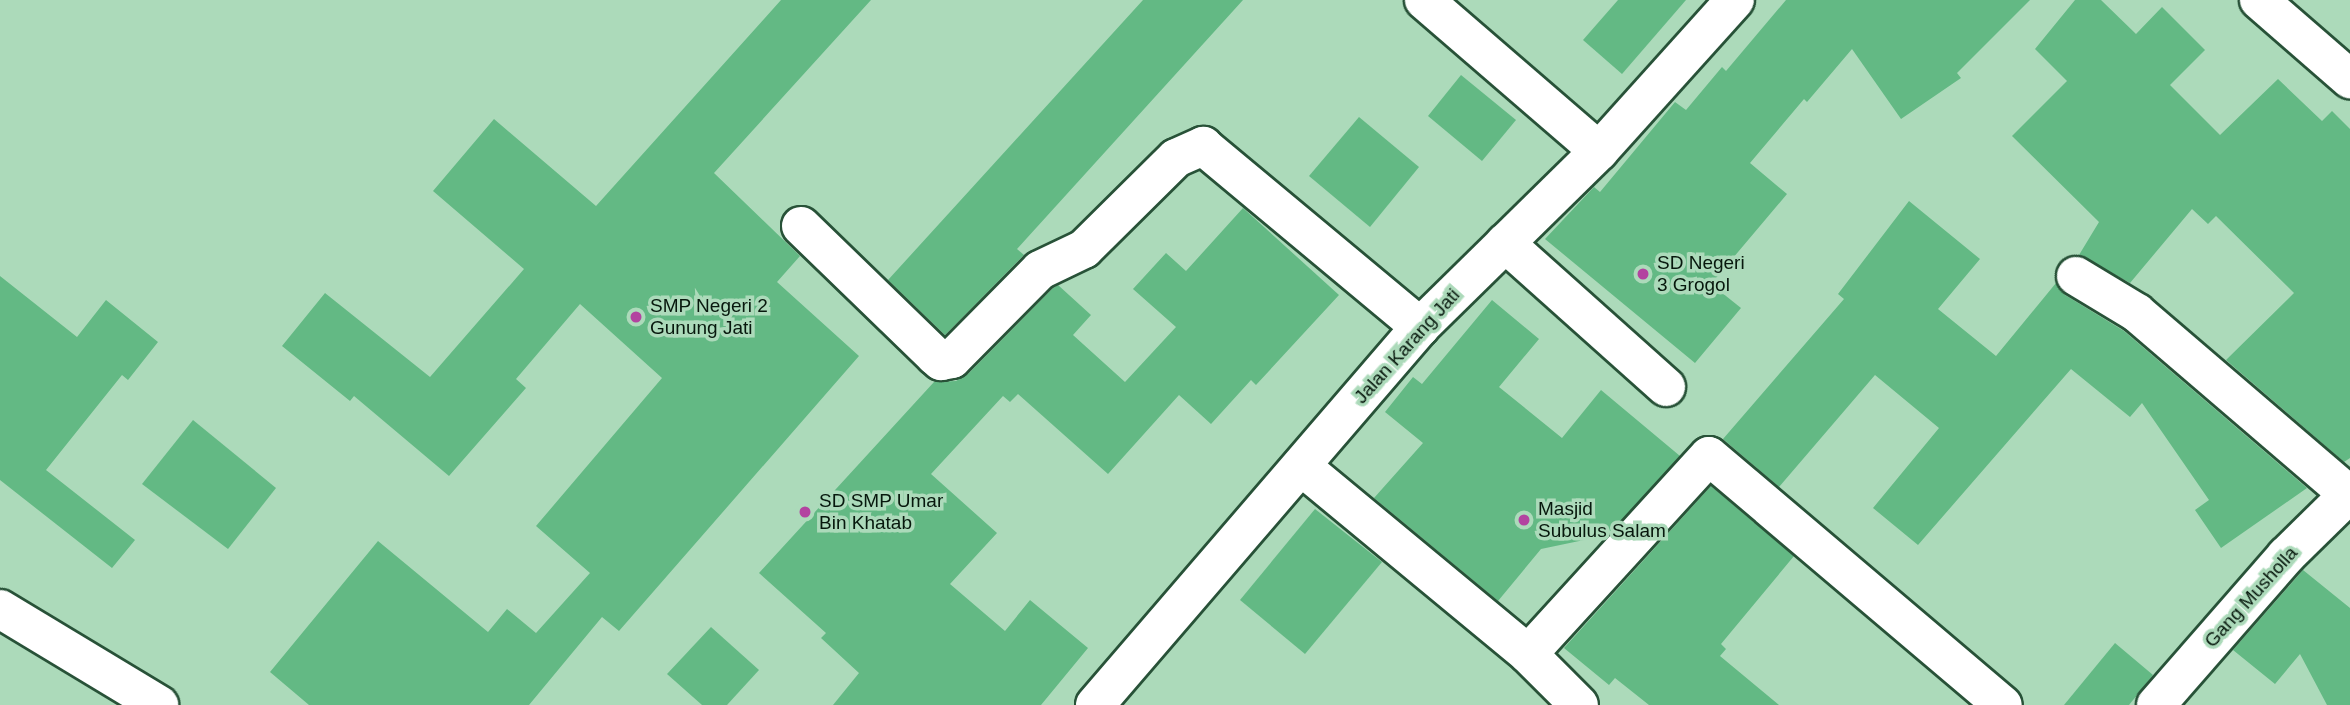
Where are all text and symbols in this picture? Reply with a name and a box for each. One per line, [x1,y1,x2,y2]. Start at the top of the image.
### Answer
place label: SD Negeri 3 Grogol [1657,252,1745,296]
marker: SD Negeri 3 Grogol [1635,266,1651,282]
street label: Jalan Karang Jati [1349,284,1465,408]
place label: SMP Negeri 2 Gunung Jati [650,295,768,339]
marker: SMP Negeri 2 Gunung Jati [628,309,644,325]
place label: SD SMP Umar Bin Khatab [819,490,944,534]
place label: Masjid Subulus Salam [1538,498,1666,542]
marker: SD SMP Umar Bin Khatab [797,504,813,520]
marker: Masjid Subulus Salam [1516,512,1532,528]
street label: Gang Musholla [2200,542,2302,652]

